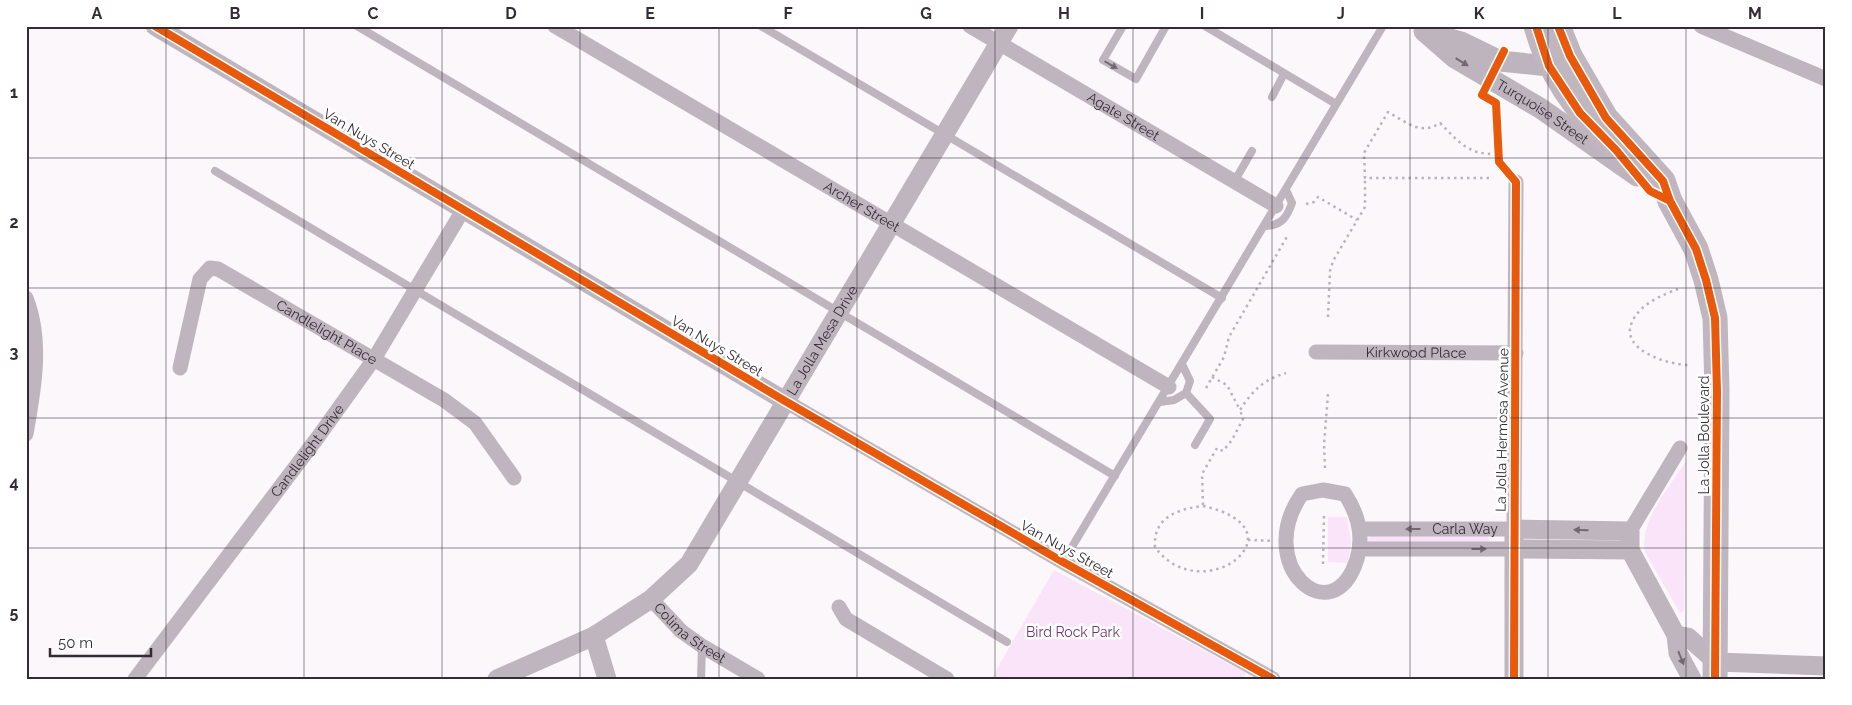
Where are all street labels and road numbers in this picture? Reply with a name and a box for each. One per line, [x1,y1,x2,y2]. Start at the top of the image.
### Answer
street label: Turquoise Street [1494,76,1592,148]
street label: Agate Street [1085,89,1163,144]
street label: Van Nuys Street [320,105,418,173]
street label: Archer Street [821,178,903,235]
street label: La Jolla Mesa Drive [783,283,861,398]
street label: Candlelight Place [274,297,380,368]
street label: Van Nuys Street [668,312,766,380]
street label: Kirkwood Place [1366,344,1466,361]
street label: La Jolla Hermosa Avenue [1493,348,1511,512]
street label: La Jolla Boulevard [1696,376,1712,494]
street label: Candlelight Drive [267,401,347,500]
street label: Van Nuys Street [1018,517,1117,581]
street label: Carla Way [1432,521,1498,537]
street label: Colima Street [651,599,729,666]

